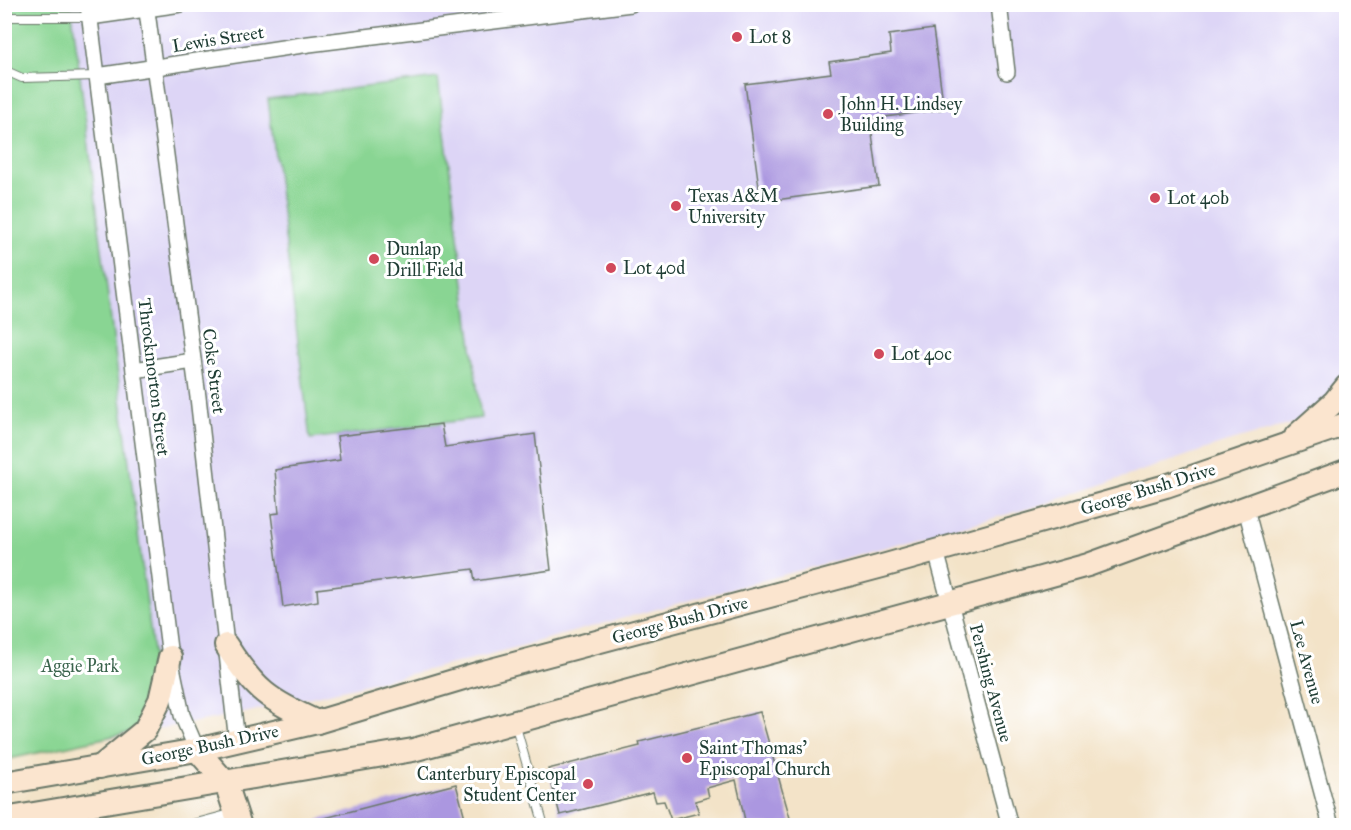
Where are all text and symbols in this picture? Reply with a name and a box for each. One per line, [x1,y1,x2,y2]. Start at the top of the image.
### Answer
street label: Lewis Street [170,21,266,57]
place label: Lot 8 [749,26,791,48]
marker: Lot 8 [730,30,744,44]
place label: John H. Lindsey Building [838,93,963,137]
marker: John H. Lindsey Building [821,107,835,121]
place label: Texas A&M University [688,185,778,228]
place label: Lot 40b [1167,187,1229,209]
marker: Lot 40b [1148,191,1162,205]
marker: Texas A&M University [669,199,683,213]
place label: Dunlap Drill Field [386,238,464,281]
marker: Dunlap Drill Field [367,252,381,266]
place label: Lot 40d [623,257,685,279]
marker: Lot 40d [604,261,618,275]
street label: Throckmorton Street [133,297,175,458]
street label: Coke Street [198,327,230,415]
place label: Lot 40c [891,343,952,365]
marker: Lot 40c [872,347,886,361]
street label: George Bush Drive [1078,458,1218,521]
street label: George Bush Drive [610,591,751,650]
street label: Lee Avenue [1285,618,1329,706]
street label: Pershing Avenue [964,621,1017,745]
park label: Aggie Park [40,655,119,678]
street label: George Bush Drive [139,720,281,771]
place label: Saint Thomas' Episcopal Church [699,737,831,780]
marker: Saint Thomas' Episcopal Church [680,751,694,765]
place label: Canterbury Episcopal Student Center [417,763,576,806]
marker: Canterbury Episcopal Student Center [581,777,595,791]

